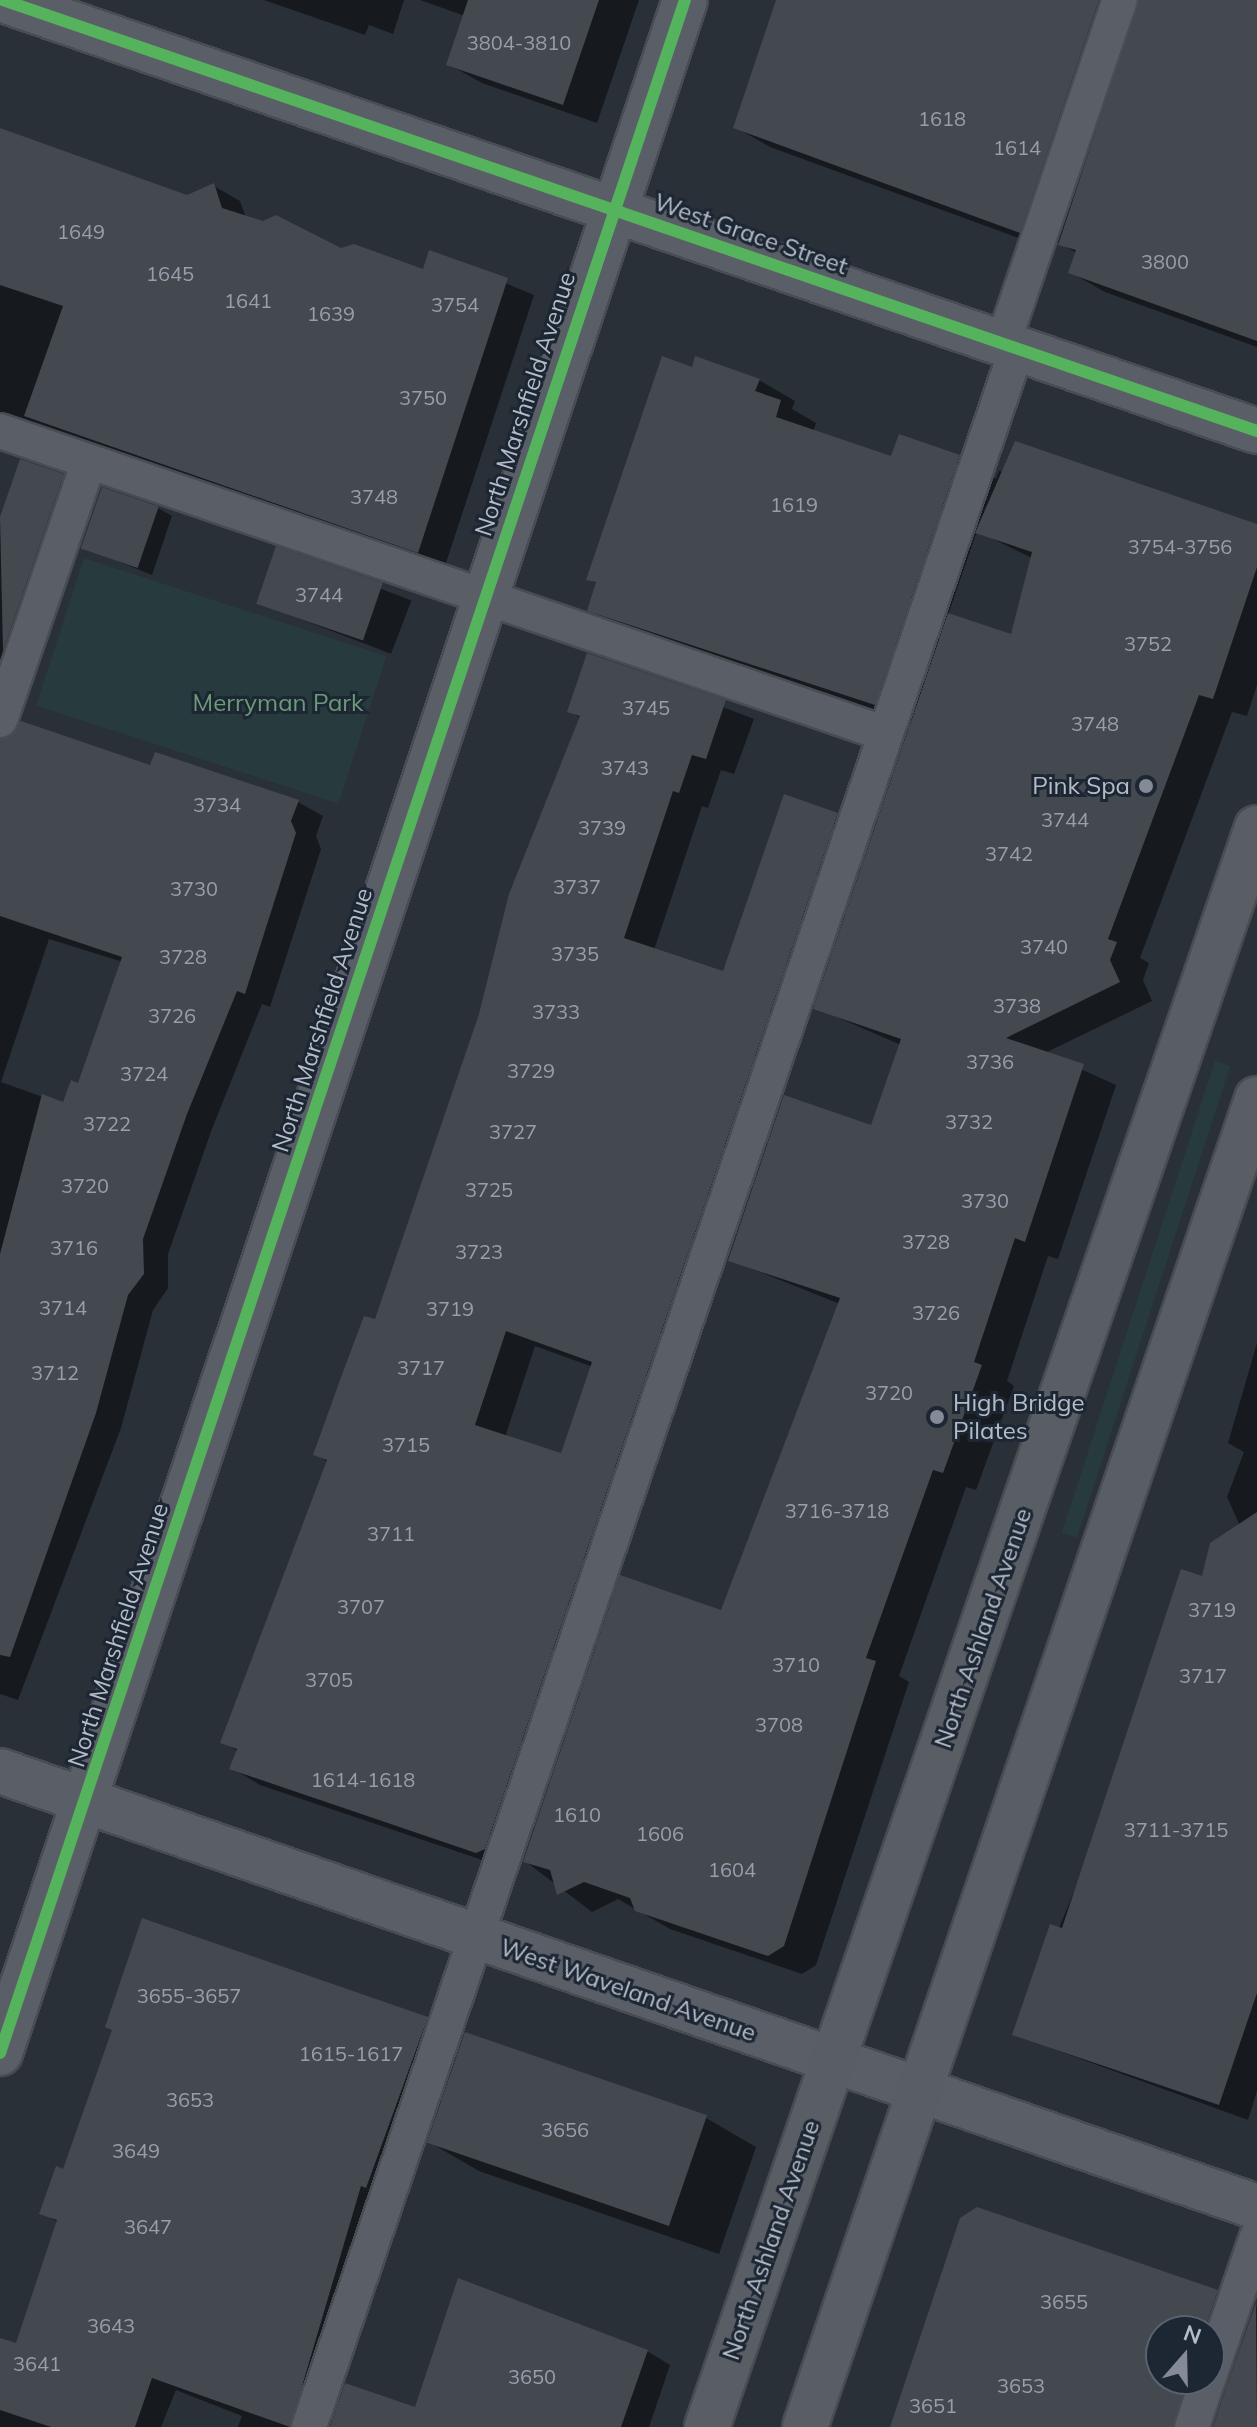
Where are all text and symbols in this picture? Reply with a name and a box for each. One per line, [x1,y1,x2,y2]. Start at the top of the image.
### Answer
house number: 3804-3810 [467,30,571,54]
house number: 1618 [918,106,966,130]
house number: 1614 [993,135,1041,159]
street label: West Grace Street [651,187,851,281]
house number: 1649 [57,219,105,243]
house number: 3800 [1141,249,1189,273]
house number: 1645 [146,261,194,285]
street label: North Marshfield Avenue [469,268,581,540]
house number: 1641 [224,288,272,312]
house number: 3754 [431,292,479,316]
house number: 1639 [307,301,355,325]
house number: 3750 [399,385,447,409]
house number: 3748 [350,484,398,508]
house number: 1619 [770,492,818,516]
house number: 3754-3756 [1128,534,1232,558]
house number: 3744 [295,582,343,606]
house number: 3752 [1124,631,1172,655]
park label: Merryman Park [193,689,363,717]
house number: 3745 [622,695,670,719]
house number: 3748 [1071,711,1119,735]
house number: 3743 [601,755,649,779]
place label: Pink Spa [1032,772,1130,800]
marker: Pink Spa [1137,777,1155,795]
house number: 3734 [193,792,241,816]
house number: 3744 [1041,807,1089,831]
house number: 3739 [578,815,626,839]
house number: 3742 [985,841,1033,865]
house number: 3737 [553,874,601,898]
house number: 3730 [170,876,218,900]
street label: North Marshfield Avenue [266,884,378,1156]
house number: 3740 [1020,934,1068,958]
house number: 3735 [551,941,599,965]
house number: 3728 [159,944,207,968]
house number: 3738 [993,993,1041,1017]
house number: 3733 [532,999,580,1023]
house number: 3726 [148,1003,196,1027]
house number: 3736 [966,1049,1014,1073]
house number: 3729 [507,1058,555,1082]
house number: 3724 [120,1061,168,1085]
house number: 3732 [945,1109,993,1133]
house number: 3722 [83,1111,131,1135]
house number: 3727 [489,1119,537,1143]
house number: 3720 [61,1173,109,1197]
house number: 3725 [465,1177,513,1201]
house number: 3730 [961,1188,1009,1212]
house number: 3728 [902,1229,950,1253]
house number: 3716 [50,1235,98,1259]
house number: 3723 [455,1239,503,1263]
house number: 3714 [39,1295,87,1319]
house number: 3719 [426,1296,474,1320]
house number: 3726 [912,1300,960,1324]
house number: 3717 [397,1355,445,1379]
house number: 3712 [31,1360,79,1384]
house number: 3720 [865,1380,913,1404]
place label: High Bridge Pilates [953,1389,1085,1445]
marker: High Bridge Pilates [928,1408,946,1426]
house number: 3715 [382,1432,430,1456]
house number: 3716-3718 [785,1498,889,1522]
street label: North Marshfield Avenue [62,1499,174,1771]
street label: North Ashland Avenue [928,1504,1038,1752]
house number: 3711 [367,1521,415,1545]
house number: 3707 [337,1594,385,1618]
house number: 3719 [1188,1597,1236,1621]
house number: 3710 [772,1652,820,1676]
house number: 3717 [1179,1663,1227,1687]
house number: 3705 [305,1667,353,1691]
house number: 3708 [755,1712,803,1736]
house number: 1614-1618 [311,1767,415,1791]
house number: 1610 [553,1802,601,1826]
house number: 3711-3715 [1124,1817,1228,1841]
house number: 1606 [636,1821,684,1845]
house number: 1604 [708,1857,756,1881]
street label: West Waveland Avenue [496,1933,760,2047]
house number: 3655-3657 [137,1983,241,2007]
house number: 1615-1617 [299,2041,403,2065]
house number: 3653 [166,2087,214,2111]
street label: North Ashland Avenue [716,2116,826,2364]
house number: 3656 [541,2117,589,2141]
house number: 3649 [112,2138,160,2162]
house number: 3647 [124,2214,172,2238]
house number: 3655 [1040,2289,1088,2313]
house number: 3643 [87,2313,135,2337]
north arrow [1145,2315,1225,2395]
text: N [1180,2318,1205,2350]
house number: 3641 [13,2351,61,2375]
house number: 3650 [508,2364,556,2388]
house number: 3653 [997,2373,1045,2397]
house number: 3651 [909,2393,957,2417]

